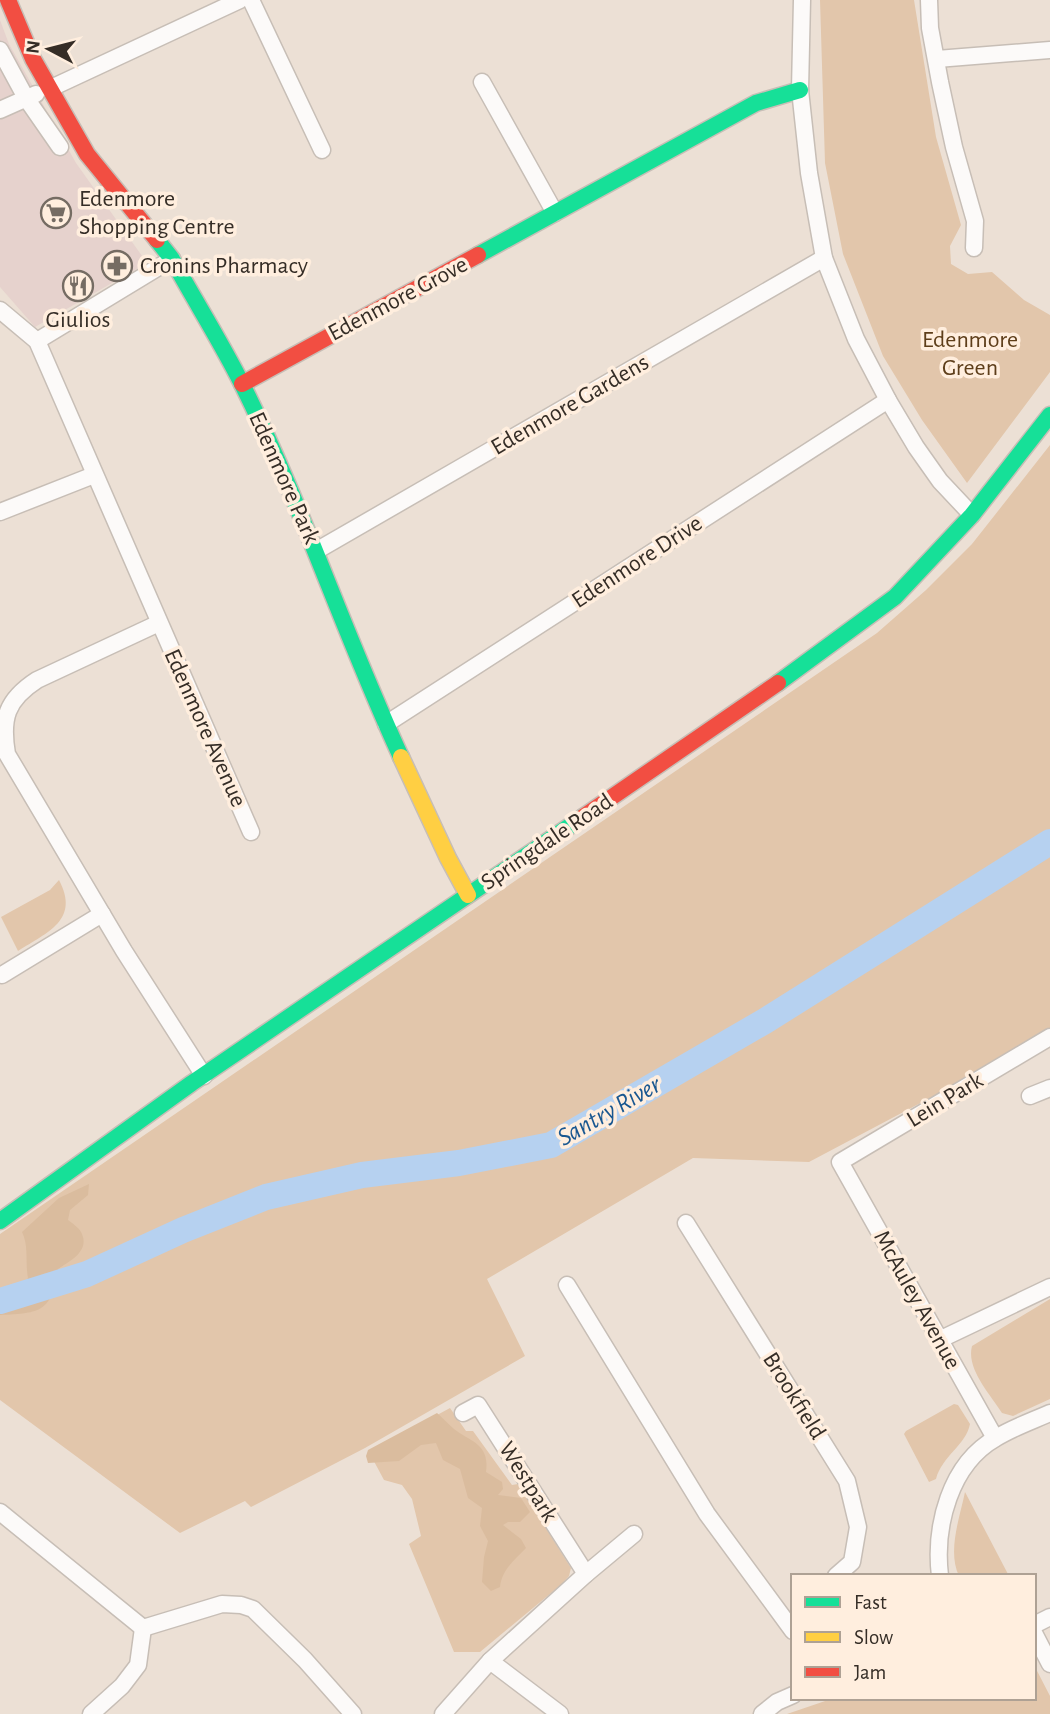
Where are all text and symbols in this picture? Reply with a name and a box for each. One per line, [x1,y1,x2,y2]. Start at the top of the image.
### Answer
north arrow [14,14,84,84]
text: N [23,39,44,55]
place label: Edenmore Shopping Centre [79,187,235,239]
supermarket icon: Edenmore Shopping Centre [39,196,73,230]
pharmacy icon: Cronins Pharmacy [100,249,134,283]
street label: Edenmore Grove [324,252,472,346]
place label: Cronins Pharmacy [140,254,308,278]
restaurant icon: Giulios [61,269,95,303]
place label: Giulios [46,308,110,332]
park label: Edenmore Green [922,328,1018,380]
street label: Edenmore Gardens [487,350,653,460]
street label: Edenmore Park [244,408,324,548]
street label: Edenmore Drive [568,511,706,613]
street label: Edenmore Avenue [159,645,251,811]
street label: Springdale Road [477,789,617,895]
street label: Lein Park [903,1068,987,1132]
water label: Santry River [553,1070,666,1151]
street label: McAuley Avenue [869,1227,965,1373]
street label: Brookfield [758,1348,830,1444]
street label: Westpark [494,1438,562,1526]
legend [791,1574,1036,1700]
text: Fast [854,1592,887,1613]
text: Slow [854,1627,893,1648]
text: Jam [854,1662,886,1683]

